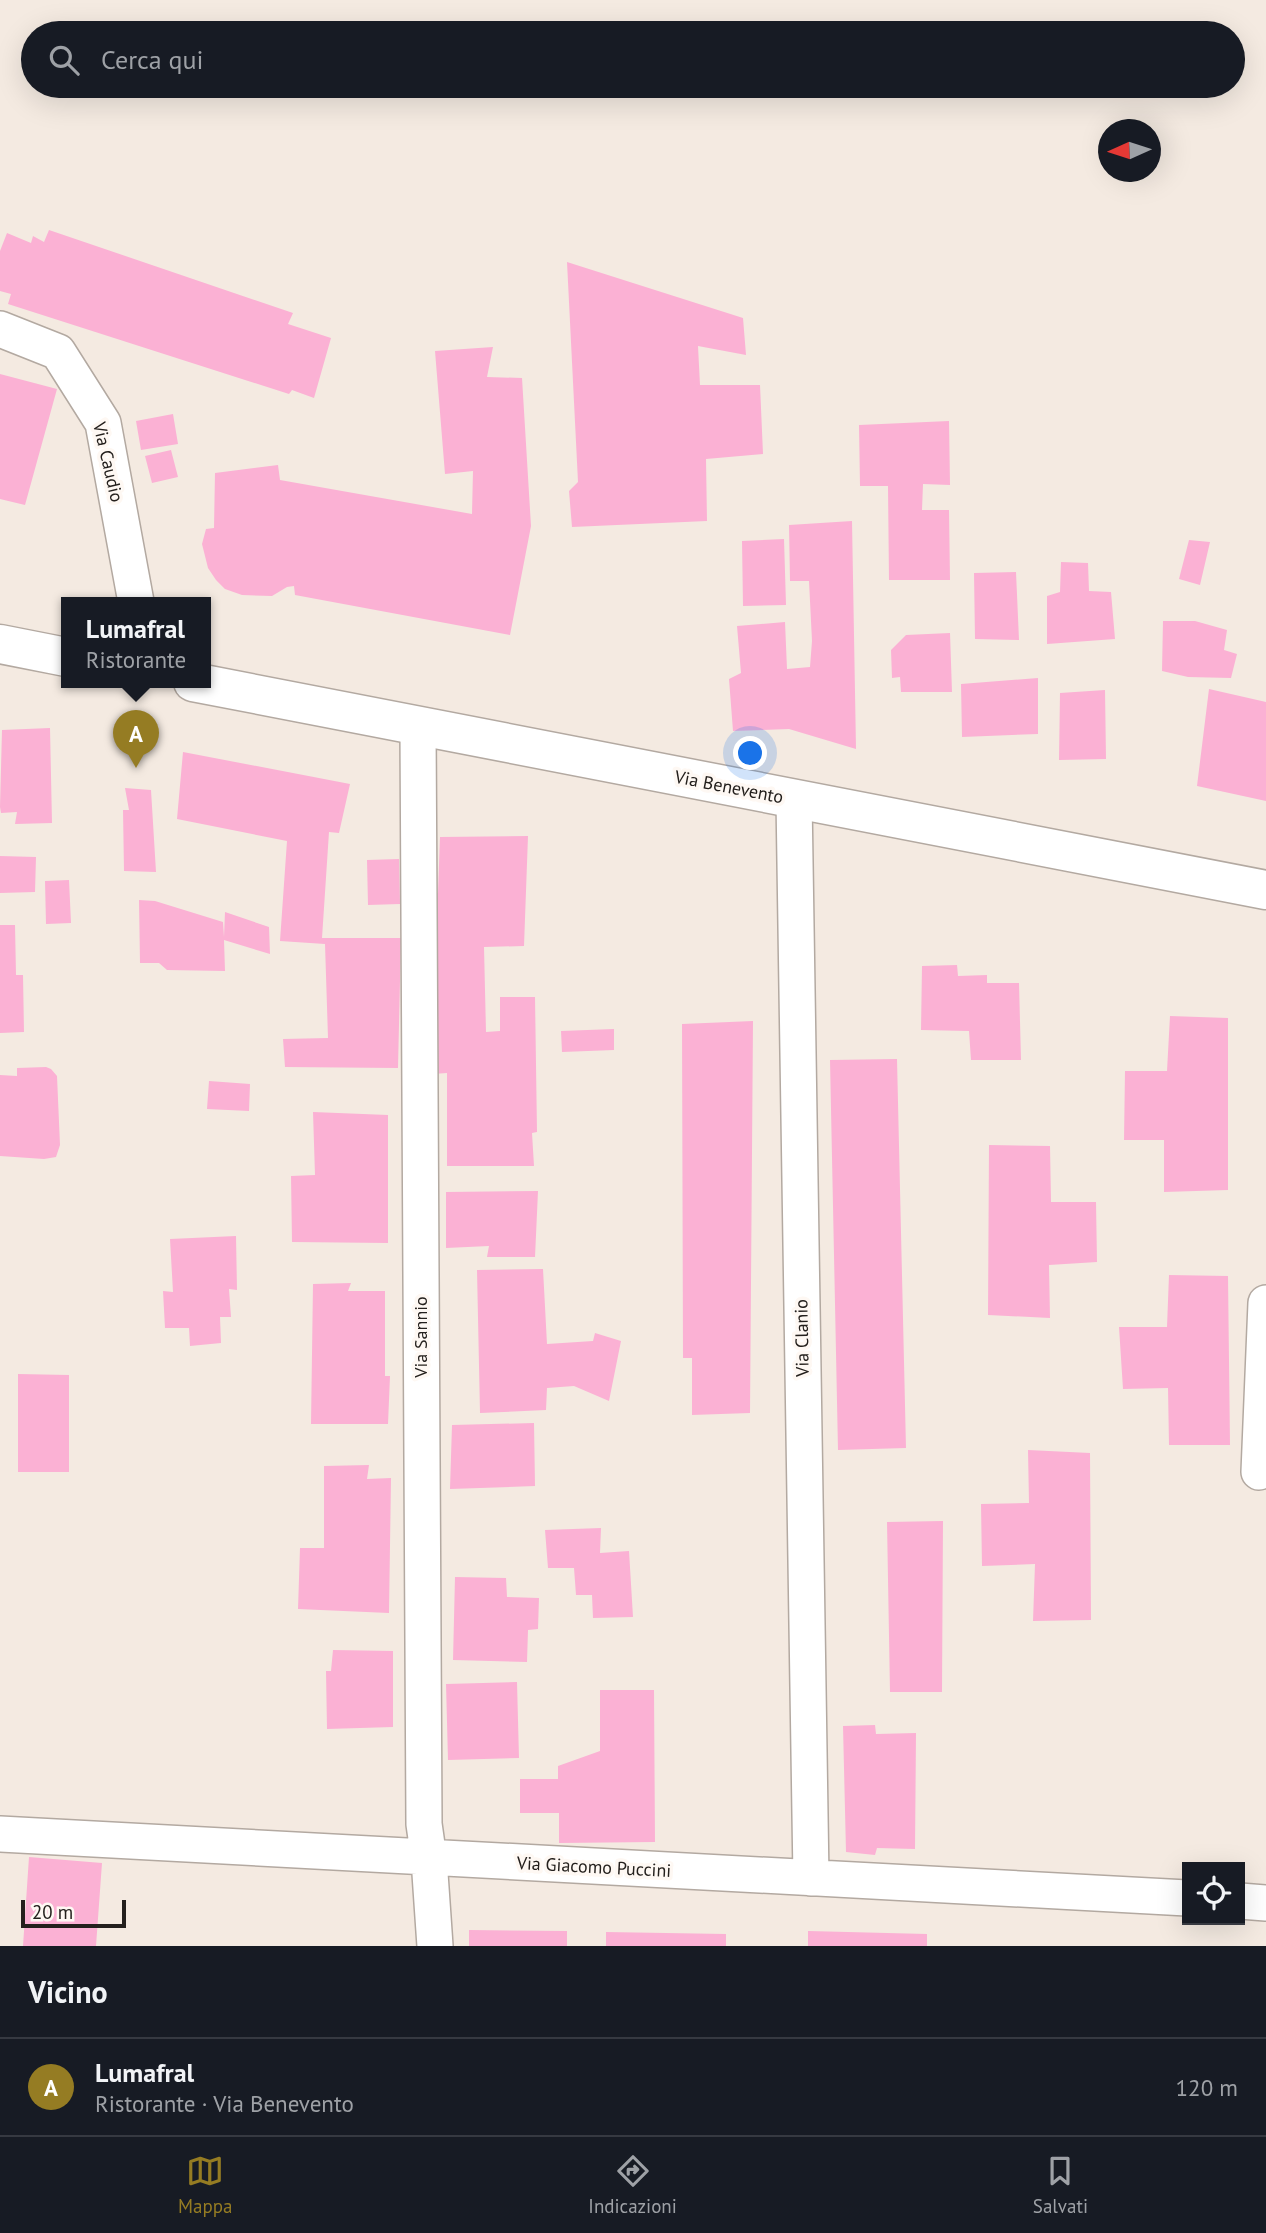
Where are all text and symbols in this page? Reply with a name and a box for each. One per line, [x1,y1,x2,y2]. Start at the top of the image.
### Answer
search box [21,21,1245,98]
icon: search [45,41,83,79]
text: Cerca qui [101,43,204,76]
north arrow [1098,119,1161,182]
street label: Via Caudio [88,419,129,504]
popup [61,597,211,688]
text: Lumafral [86,612,185,645]
text: Ristorante [86,645,186,674]
pin: A [113,710,159,768]
your location [733,736,767,770]
street label: Via Benevento [672,765,785,808]
street label: Via Sannio [409,1296,432,1379]
street label: Via Clanio [789,1299,814,1378]
street label: Via Giacomo Puccini [515,1851,672,1882]
map controls [1182,1862,1245,1925]
button: locate [1182,1862,1245,1925]
scale bar [21,1897,126,1929]
text: 20 m [32,1900,73,1924]
text: Vicino [28,1972,108,2011]
text: Lumafral [95,2056,194,2089]
text: A [44,2073,58,2102]
text: 120 m [1176,2073,1238,2102]
text: Ristorante · Via Benevento [95,2089,354,2118]
tab: Mappa [178,2152,232,2218]
tab: Indicazioni [588,2152,677,2218]
tab: Salvati [1033,2152,1088,2218]

